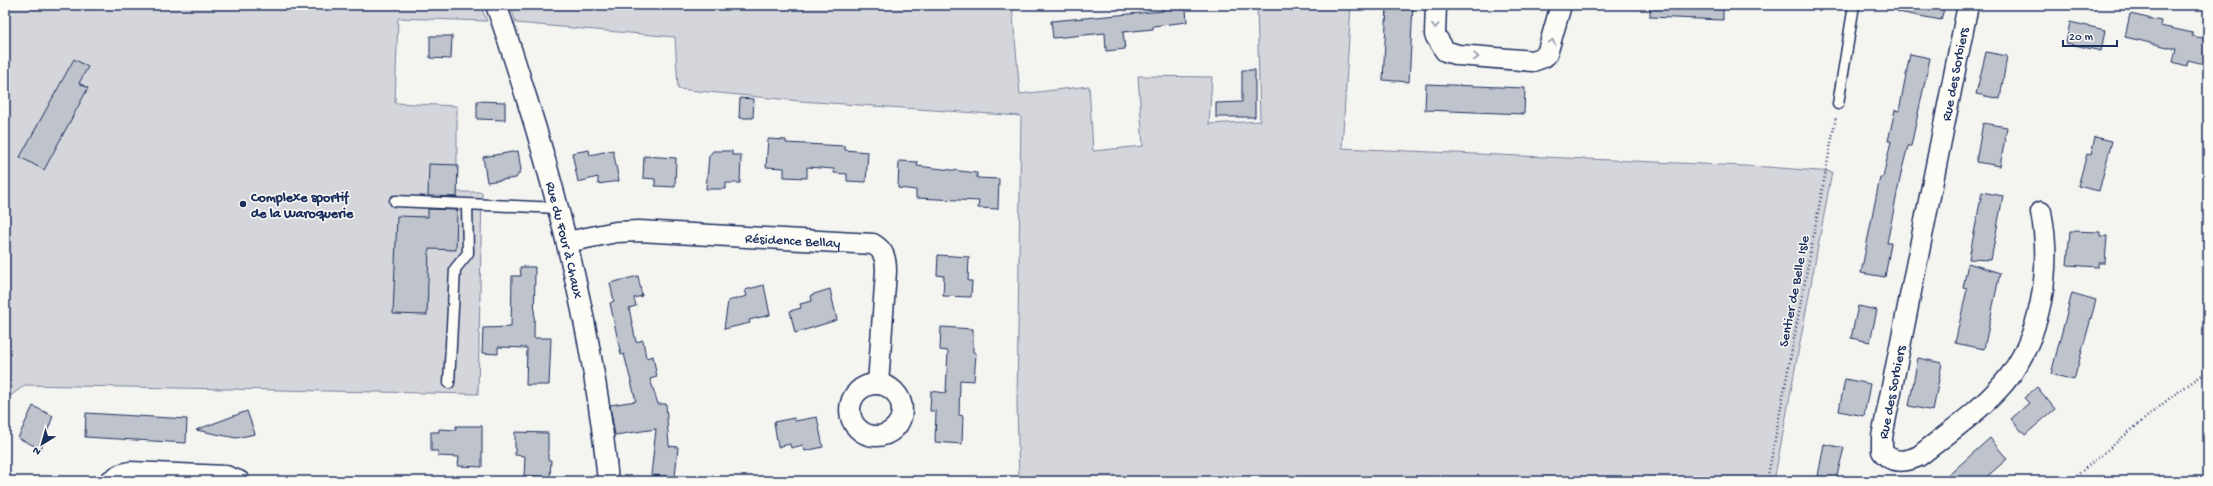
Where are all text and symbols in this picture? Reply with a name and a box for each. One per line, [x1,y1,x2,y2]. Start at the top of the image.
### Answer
scale bar [2063,22,2117,48]
one-way arrow [1431,23,1439,29]
street label: Rue des Sorbiers [1939,25,1974,123]
text: 20 m [2069,31,2094,45]
one-way arrow [1547,39,1555,45]
one-way arrow [1473,52,1479,61]
street label: Rue du Four à Chaux [540,180,586,301]
place label: Complexe sportif de la Waroquerie [250,190,354,223]
marker: Complexe sportif de la Waroquerie [238,199,248,209]
street label: Résidence Bellay [744,231,841,253]
street label: Sentier de Belle Isle [1776,233,1815,349]
street label: Rue des Sorbiers [1876,343,1911,441]
north arrow [22,424,62,464]
text: N [31,443,44,457]

